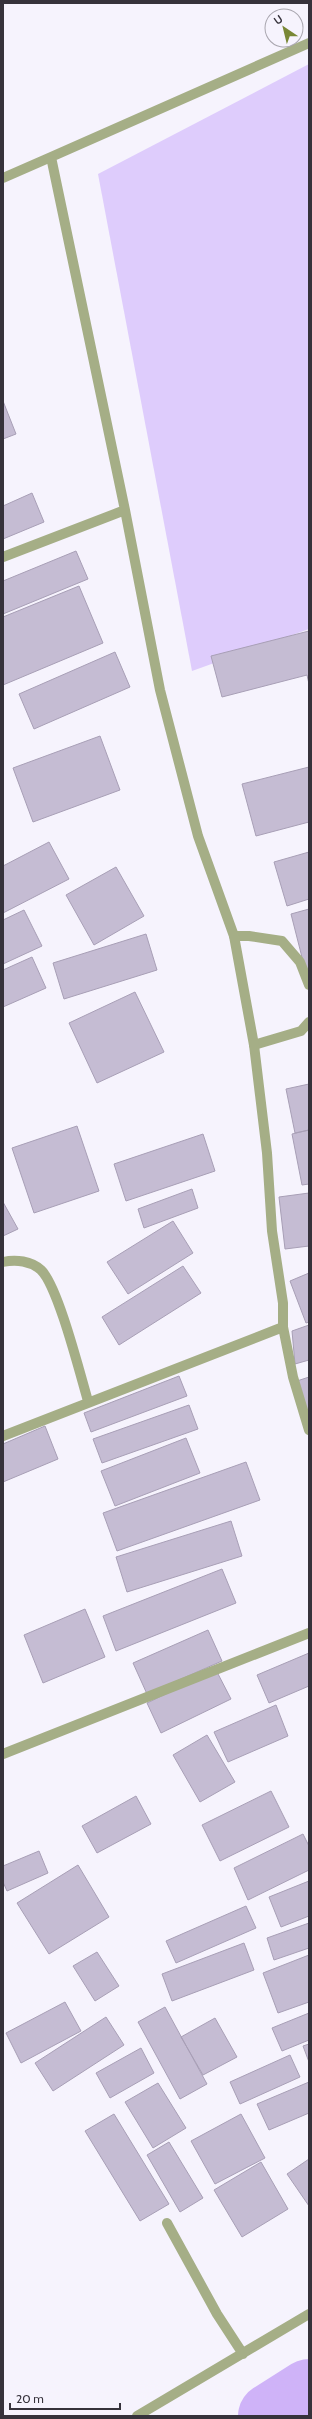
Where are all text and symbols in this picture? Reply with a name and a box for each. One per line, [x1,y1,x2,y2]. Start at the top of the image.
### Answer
north arrow [264,8,304,48]
text: U [271,12,286,28]
scale bar [10,2385,120,2411]
text: 20 m [16,2391,44,2406]

